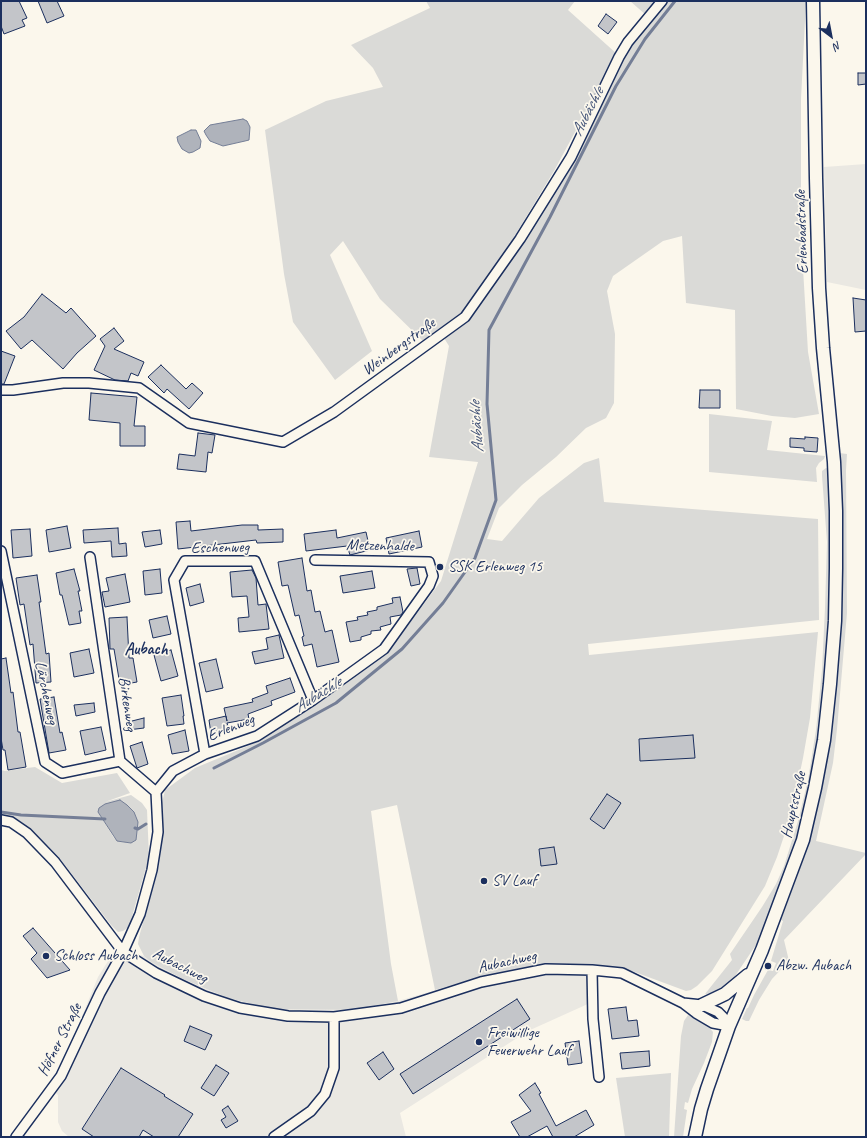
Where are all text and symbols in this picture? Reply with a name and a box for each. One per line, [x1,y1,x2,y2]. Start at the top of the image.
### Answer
north arrow [811,16,851,56]
text: N [831,38,844,54]
water label: Aubächle [567,84,609,140]
street label: Erlenbadstraße [791,190,813,274]
street label: Weinbergstraße [359,314,439,380]
water label: Aubächle [465,401,489,453]
street label: Metzenhalde [346,536,414,556]
street label: Eschenweg [191,538,249,558]
place label: SSK Erlenweg 15 [448,557,542,577]
marker: SSK Erlenweg 15 [435,562,445,572]
district label: Aubach [124,640,168,660]
street label: Lärchenweg [30,660,62,726]
water label: Aubächle [291,673,345,717]
street label: Birkenweg [114,676,140,732]
street label: Erlenweg [205,710,257,746]
street label: Hauptstraße [777,770,811,840]
place label: SV Lauf [492,871,536,891]
marker: SV Lauf [479,876,489,886]
street label: Aubachweg [149,944,211,988]
place label: Schloss Aubach [54,946,137,966]
street label: Aubachweg [476,946,538,978]
marker: Schloss Aubach [41,951,51,961]
place label: Abzw. Aubach [776,956,851,976]
marker: Abzw. Aubach [763,961,773,971]
street label: Höfner Straße [34,1000,86,1080]
place label: Freiwillige Feuerwehr Lauf [487,1023,571,1061]
marker: Freiwillige Feuerwehr Lauf [474,1037,484,1047]

